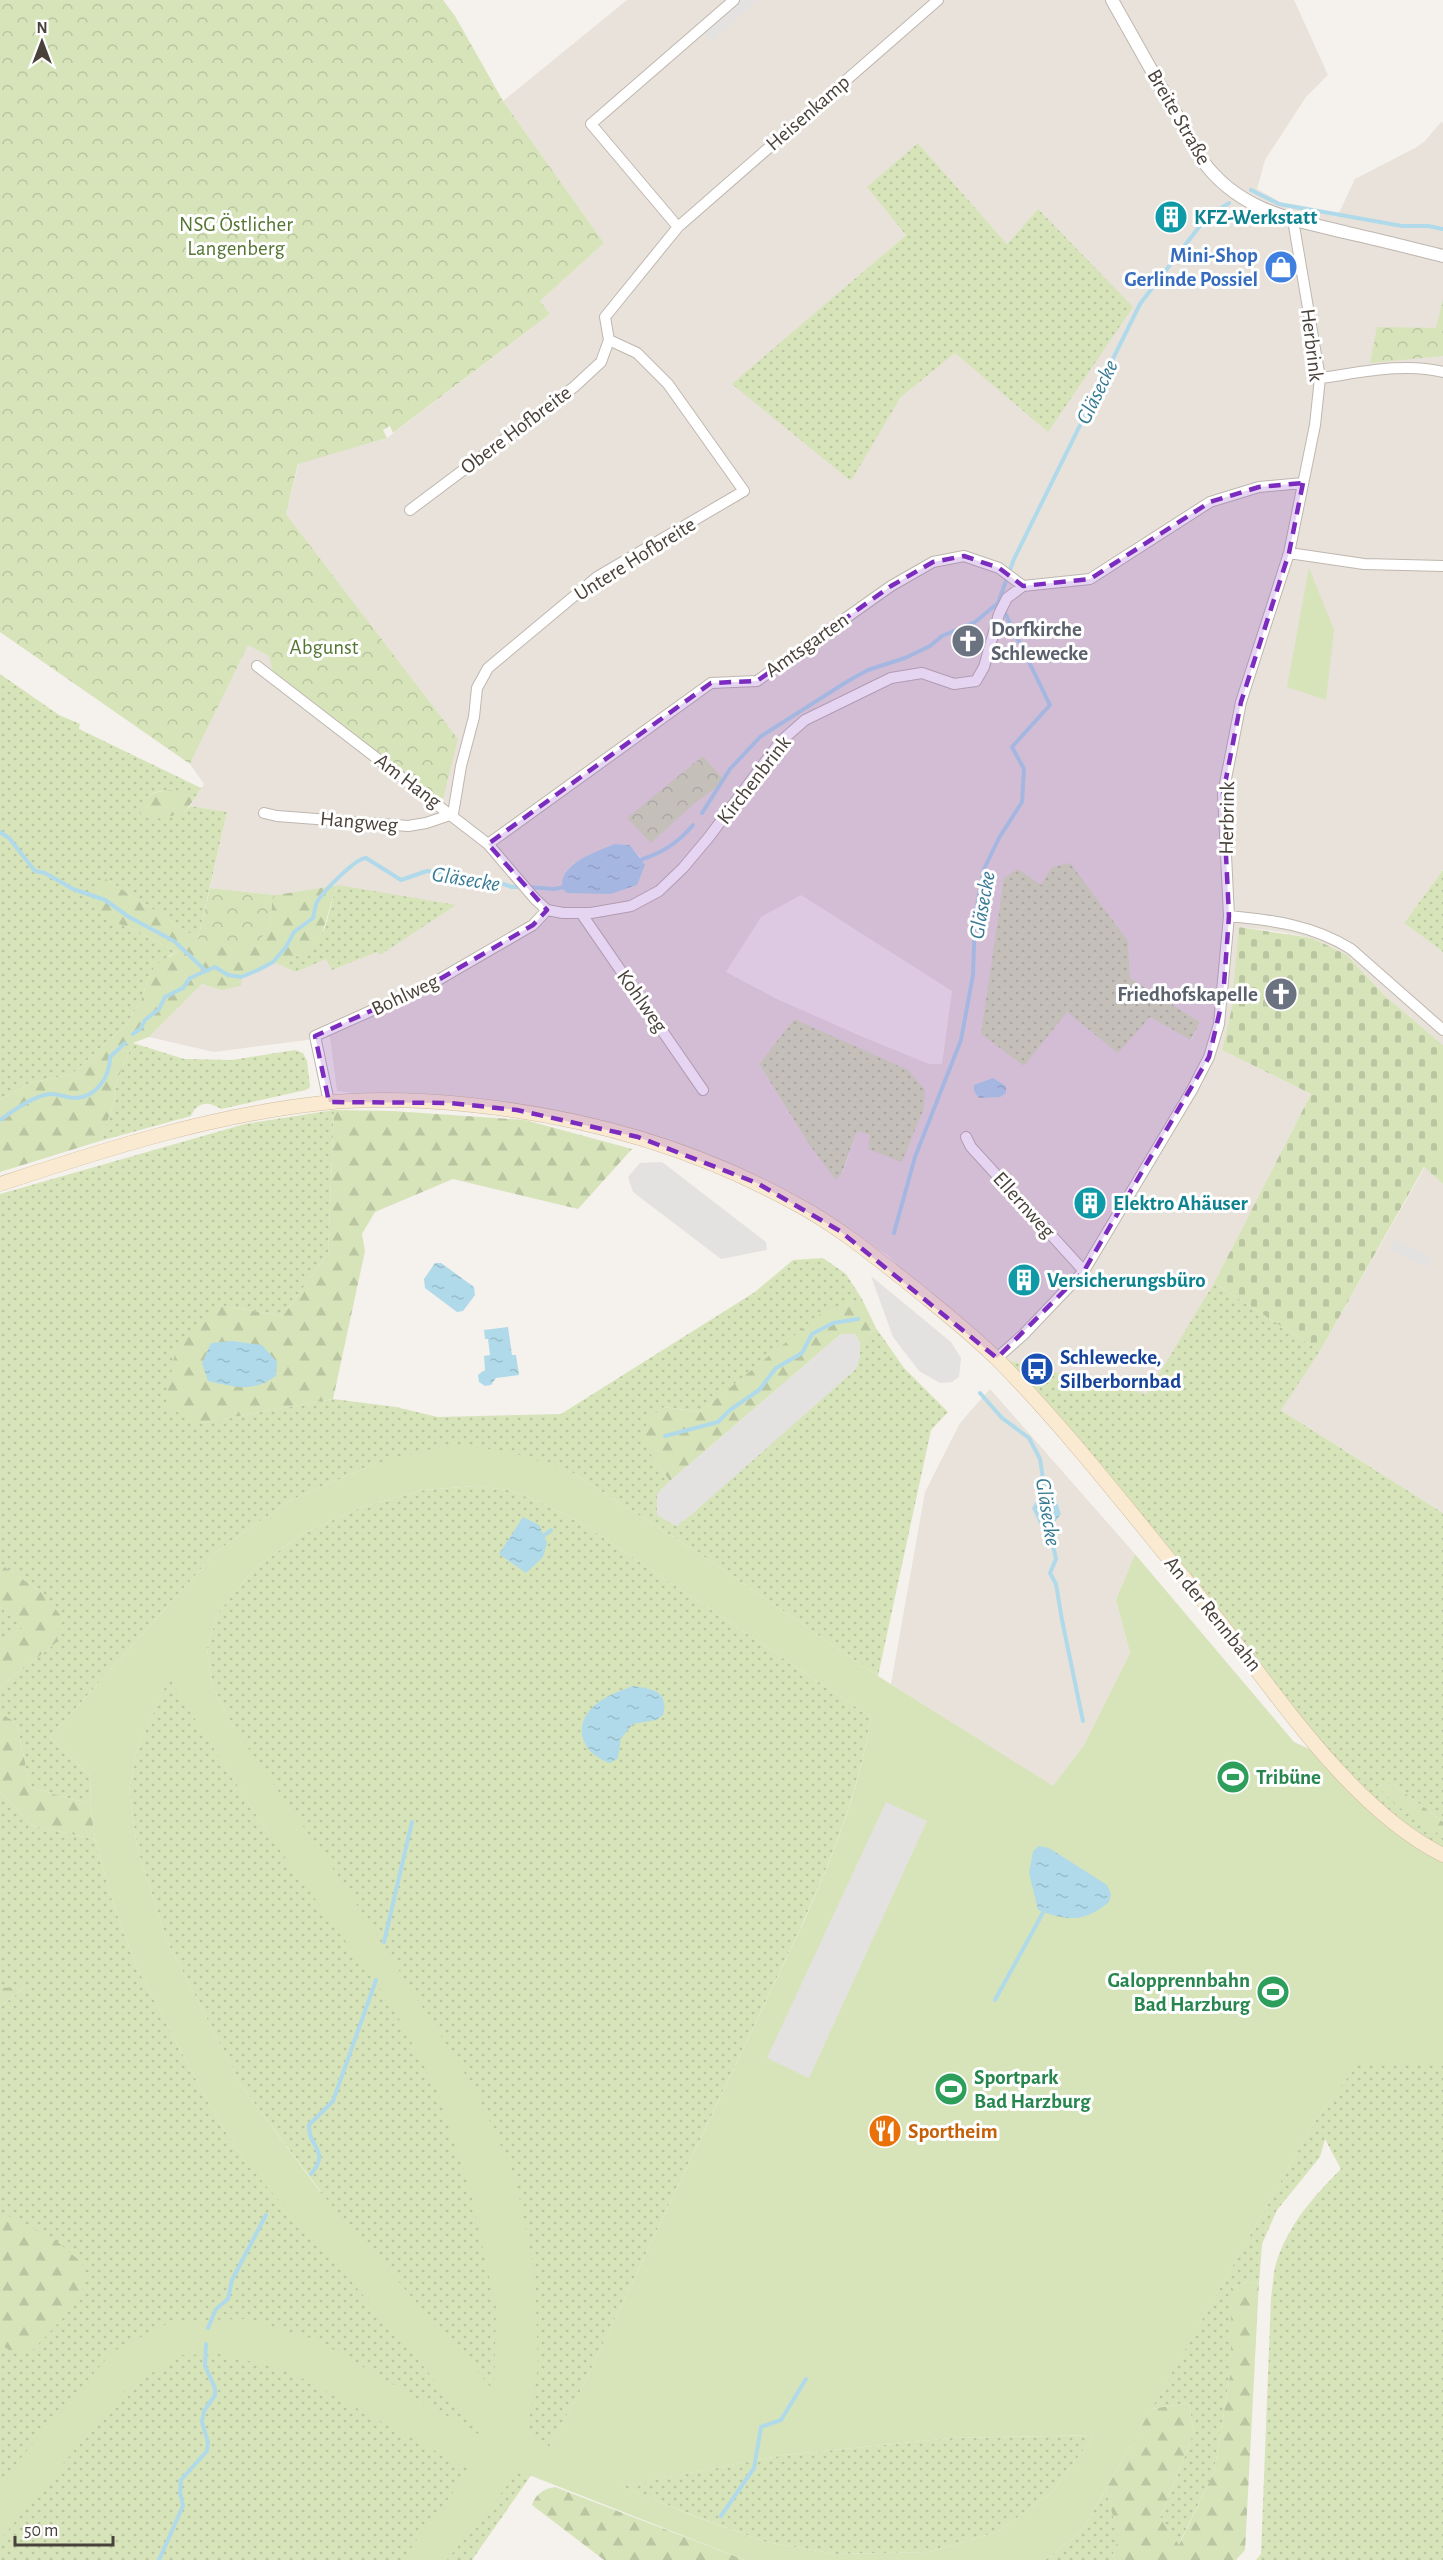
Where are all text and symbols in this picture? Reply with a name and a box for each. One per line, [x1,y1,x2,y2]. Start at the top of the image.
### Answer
north arrow [12,12,72,72]
text: N [36,20,48,36]
street label: Breite Straße [1143,66,1215,168]
street label: Heisenkamp [762,71,854,155]
building icon: KFZ-Werkstatt [1153,199,1189,235]
place label: KFZ-Werkstatt [1194,207,1317,228]
park label: NSG Östlicher Langenberg [179,213,293,259]
place label: Mini-Shop Gerlinde Possiel [1124,245,1258,290]
shop icon: Mini-Shop Gerlinde Possiel [1263,249,1299,285]
street label: Herbrink [1297,307,1327,383]
water label: Gläsecke [1072,356,1122,428]
street label: Obere Hofbreite [457,382,575,478]
street label: Untere Hofbreite [571,513,699,605]
street label: Amtsgarten [762,609,852,681]
place label: Dorfkirche Schlewecke [991,619,1088,664]
church icon: Dorfkirche Schlewecke [950,623,986,659]
park label: Abgunst [290,637,359,658]
street label: Kirchenbrink [713,732,795,828]
street label: Am Hang [371,750,446,813]
street label: Herbrink [1216,781,1238,855]
street label: Hangweg [319,808,400,836]
water label: Gläsecke [430,863,502,895]
water label: Gläsecke [965,869,999,941]
street label: Kohlweg [613,966,671,1037]
street label: Bohlweg [368,970,442,1020]
church icon: Friedhofskapelle [1263,976,1299,1012]
place label: Friedhofskapelle [1117,984,1258,1005]
street label: Ellernweg [989,1168,1059,1243]
building icon: Elektro Ahäuser [1072,1185,1108,1221]
place label: Elektro Ahäuser [1113,1193,1249,1214]
building icon: Versicherungsbüro [1006,1262,1042,1298]
place label: Versicherungsbüro [1047,1270,1206,1291]
place label: Schlewecke, Silberbornbad [1060,1347,1181,1392]
bus stop icon: Schlewecke, Silberbornbad [1019,1351,1055,1387]
water label: Gläsecke [1032,1476,1064,1548]
street label: An der Rennbahn [1160,1553,1266,1675]
sports icon: Tribüne [1215,1759,1251,1795]
place label: Tribüne [1256,1767,1321,1788]
place label: Galopprennbahn Bad Harzburg [1107,1970,1250,2015]
sports icon: Galopprennbahn Bad Harzburg [1255,1974,1291,2010]
place label: Sportpark Bad Harzburg [974,2067,1091,2112]
sports icon: Sportpark Bad Harzburg [933,2071,969,2107]
restaurant icon: Sportheim [867,2113,903,2149]
place label: Sportheim [908,2121,998,2142]
scale bar [15,2509,112,2547]
text: 50 m [24,2522,58,2540]

